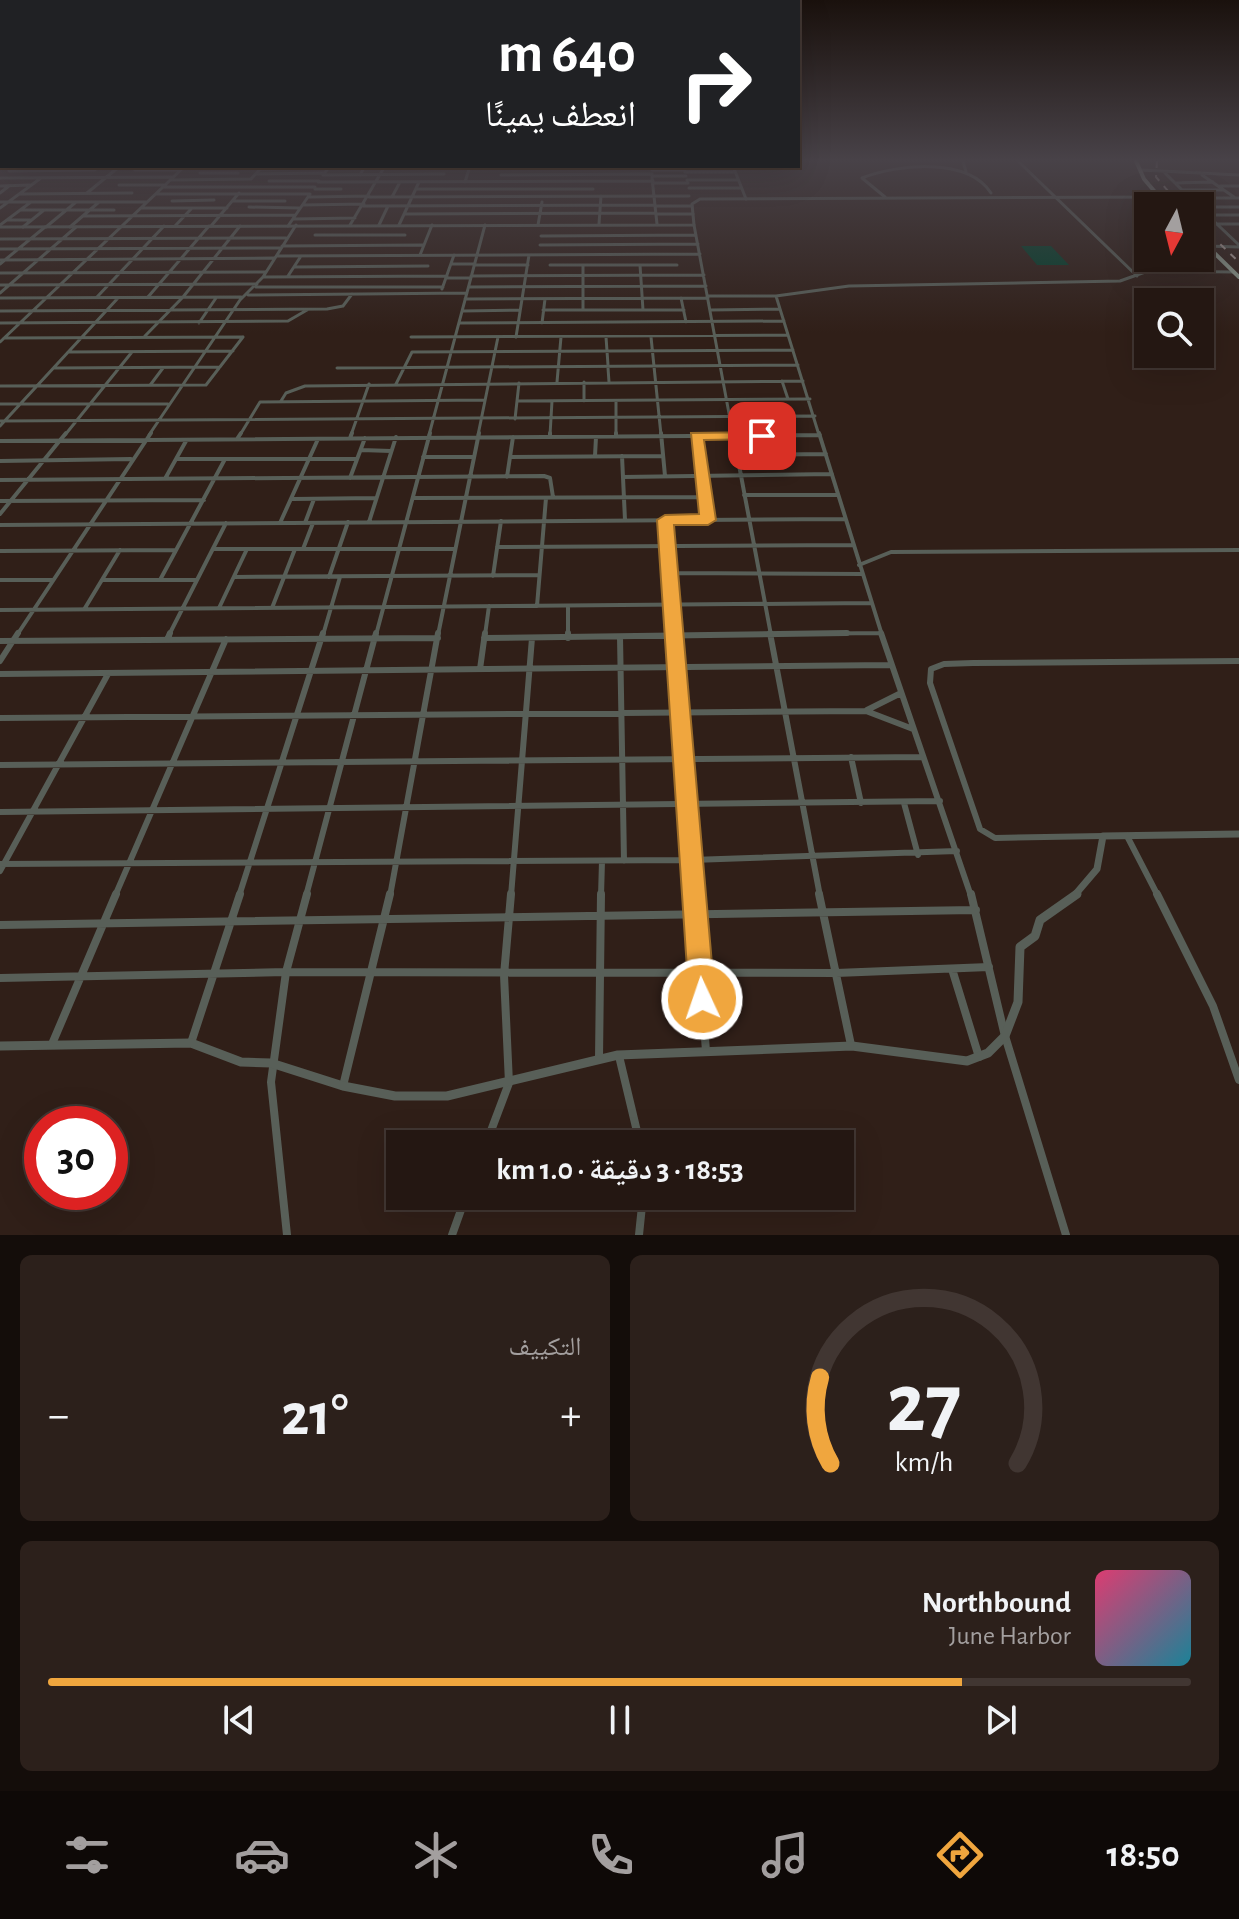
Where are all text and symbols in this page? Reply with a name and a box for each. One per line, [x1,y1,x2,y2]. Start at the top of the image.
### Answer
text: 640 m [498,26,636,82]
icon: right [664,32,768,136]
text: انعطف يمينًا [485,97,636,133]
north arrow [1134,192,1214,272]
map controls [1134,192,1214,368]
button: search [1134,288,1214,368]
pin [728,402,796,470]
icon: arrive [740,414,784,458]
position arrow [660,957,744,1041]
speed limit sign: 30 [24,1106,128,1210]
text: 18:53 · 3 دقيقة · 1.0 km [496,1155,744,1185]
text: التكييف [509,1334,582,1360]
text: 27 [887,1363,962,1447]
text: 21° [281,1386,348,1446]
text: − [48,1394,69,1438]
text: + [560,1394,581,1438]
text: km/h [895,1448,954,1477]
text: Northbound [922,1588,1071,1618]
text: June Harbor [949,1623,1071,1649]
icon: previous [217,1698,261,1742]
icon: pause [598,1698,642,1742]
icon: next [979,1698,1023,1742]
icon: filters [59,1827,115,1883]
icon: car [234,1827,290,1883]
icon: climate [408,1827,464,1883]
icon: phone [583,1827,639,1883]
icon: music [757,1827,813,1883]
icon: directions [932,1827,988,1883]
text: 18:50 [1106,1837,1180,1873]

